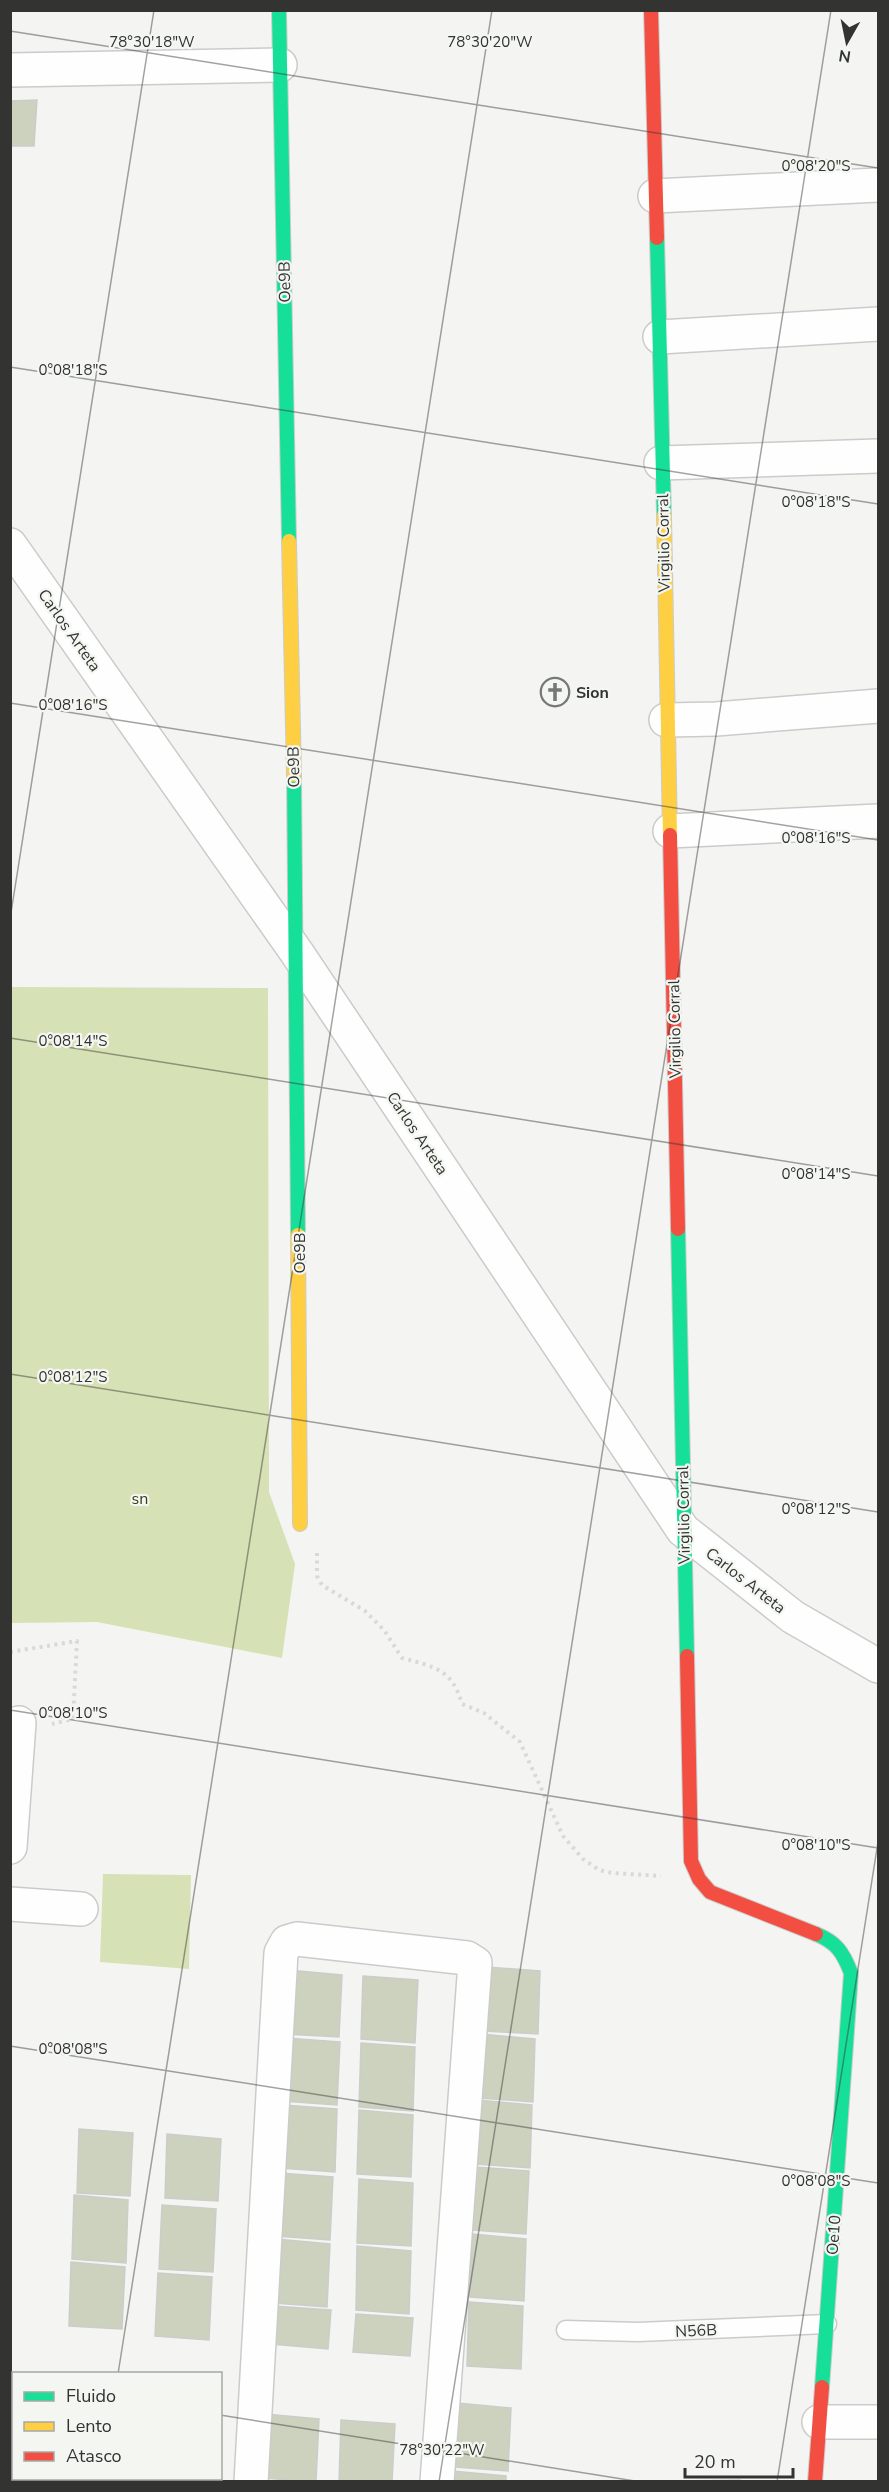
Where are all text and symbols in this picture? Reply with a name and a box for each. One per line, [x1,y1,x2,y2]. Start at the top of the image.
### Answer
north arrow [817,12,877,72]
text: 78°30'18"W [109,32,195,52]
text: 78°30'20"W [447,32,533,52]
text: N [837,44,852,68]
text: 0°08'20"S [782,156,850,176]
street label: Oe9B [274,261,296,303]
text: 0°08'18"S [39,360,107,380]
text: 0°08'18"S [782,492,850,512]
street label: Virgilio Corral [652,493,676,593]
street label: Carlos Arteta [33,585,106,676]
church icon: Sion [539,676,571,708]
place label: Sion [576,682,609,704]
text: 0°08'16"S [39,695,107,715]
street label: Oe9B [283,746,305,788]
text: 0°08'16"S [782,828,850,848]
street label: Virgilio Corral [663,979,687,1079]
text: 0°08'14"S [39,1031,107,1051]
street label: Carlos Arteta [381,1088,453,1180]
text: 0°08'14"S [782,1164,850,1184]
street label: Oe9B [289,1232,311,1274]
text: 0°08'12"S [39,1367,107,1387]
street label: Virgilio Corral [672,1465,696,1565]
park label: sn [132,1488,148,1510]
text: 0°08'12"S [782,1499,850,1519]
street label: Carlos Arteta [701,1543,790,1619]
text: 0°08'10"S [39,1703,107,1723]
text: 0°08'10"S [782,1835,850,1855]
text: 0°08'08"S [39,2039,107,2059]
text: 0°08'08"S [782,2171,850,2191]
street label: Oe10 [822,2214,846,2256]
street label: N56B [675,2319,718,2343]
legend [12,2372,222,2480]
text: Fluido [66,2384,116,2408]
text: Lento [66,2414,112,2438]
text: 78°30'22"W [399,2440,485,2460]
scale bar [685,2441,793,2479]
text: Atasco [66,2444,122,2468]
text: 20 m [694,2450,736,2474]

